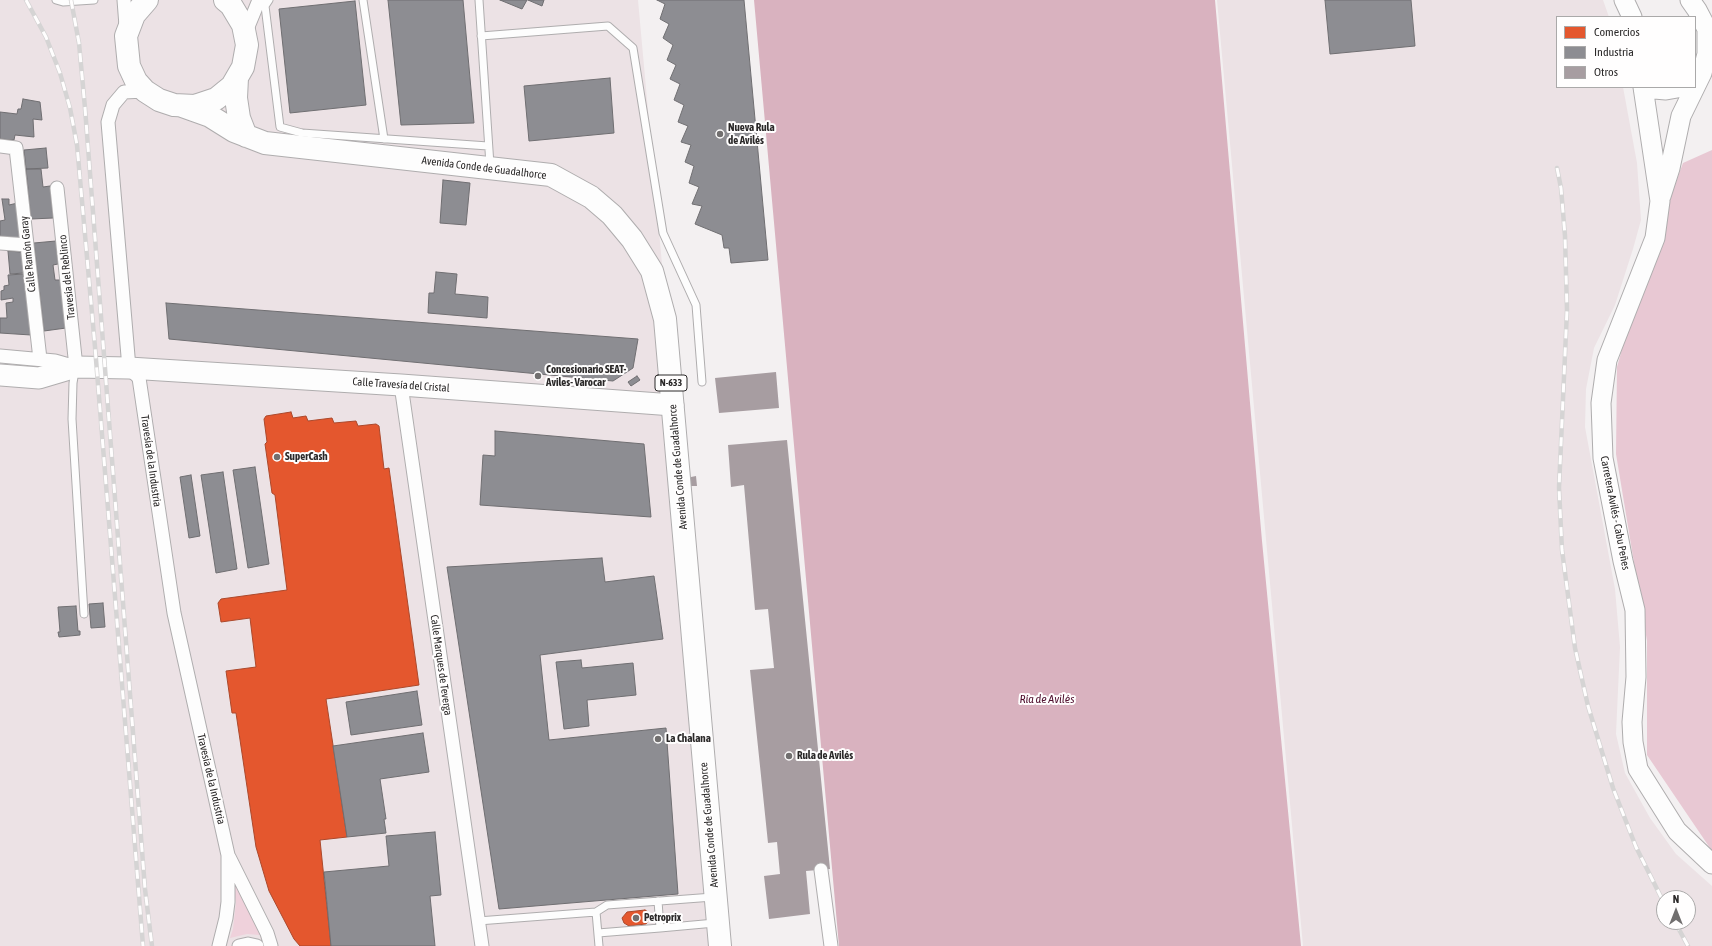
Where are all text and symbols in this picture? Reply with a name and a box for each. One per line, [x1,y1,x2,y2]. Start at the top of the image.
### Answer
legend [1556,16,1696,88]
text: Comercios [1594,25,1640,39]
text: Industria [1594,45,1634,59]
text: Otros [1594,65,1618,79]
place label: Nueva Rula de Avilés [728,121,775,147]
marker: Nueva Rula de Avilés [715,129,725,139]
street label: Avenida Conde de Guadalhorce [421,154,547,182]
street label: Calle Ramón Garay [17,215,39,293]
street label: Travesía del Reblinco [56,234,78,320]
place label: Concesionario SEAT- Aviles- Varocar [546,363,626,389]
marker: Concesionario SEAT- Aviles- Varocar [533,371,543,381]
street label: Calle Travesía del Cristal [352,375,450,395]
road number: N-633 [655,375,687,391]
street label: Avenida Conde de Guadalhorce [666,404,690,530]
street label: Travesía de la Industria [138,414,164,508]
place label: SuperCash [285,450,328,464]
marker: SuperCash [272,452,282,462]
street label: Carretera Avilés - Cabu Peñes [1597,455,1633,571]
street label: Calle Marques de Teverga [427,614,455,716]
water label: Ría de Avilés [1019,692,1075,706]
street label: Travesía de la Industria [194,732,228,826]
place label: La Chalana [666,732,711,746]
marker: La Chalana [653,734,663,744]
place label: Rula de Avilés [797,749,853,763]
marker: Rula de Avilés [784,751,794,761]
street label: Avenida Conde de Guadalhorce [697,762,721,888]
north arrow [1656,890,1696,930]
text: N [1673,893,1679,905]
place label: Petroprix [644,911,681,925]
marker: Petroprix [631,913,641,923]

